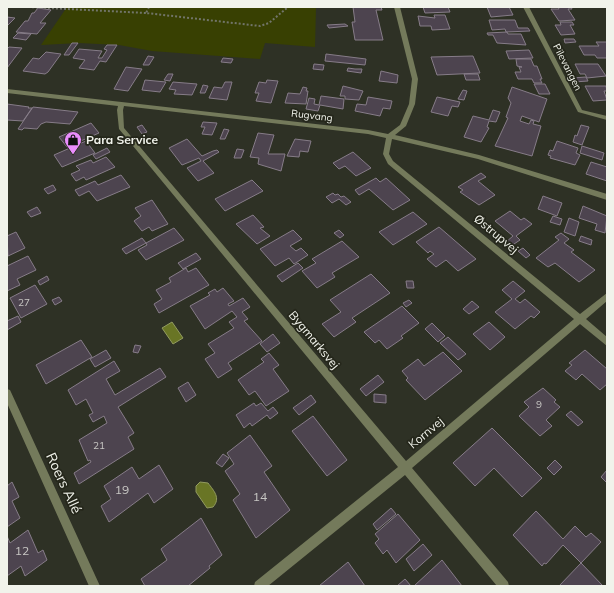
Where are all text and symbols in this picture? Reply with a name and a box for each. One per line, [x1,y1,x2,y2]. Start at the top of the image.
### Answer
street label: Pilevangen [550,42,585,93]
street label: Rugvang [290,106,333,124]
shop icon: Para Service [63,130,83,155]
place label: Para Service [86,132,159,147]
street label: Østrupvej [471,211,522,257]
house number: 27 [18,296,30,309]
street label: Bygmarksvej [286,308,343,372]
house number: 9 [536,398,542,411]
street label: Kornvej [405,414,446,452]
house number: 21 [93,439,105,452]
street label: Roers Allé [42,450,86,516]
house number: 19 [115,482,129,497]
house number: 14 [253,489,267,504]
house number: 12 [15,543,29,558]

